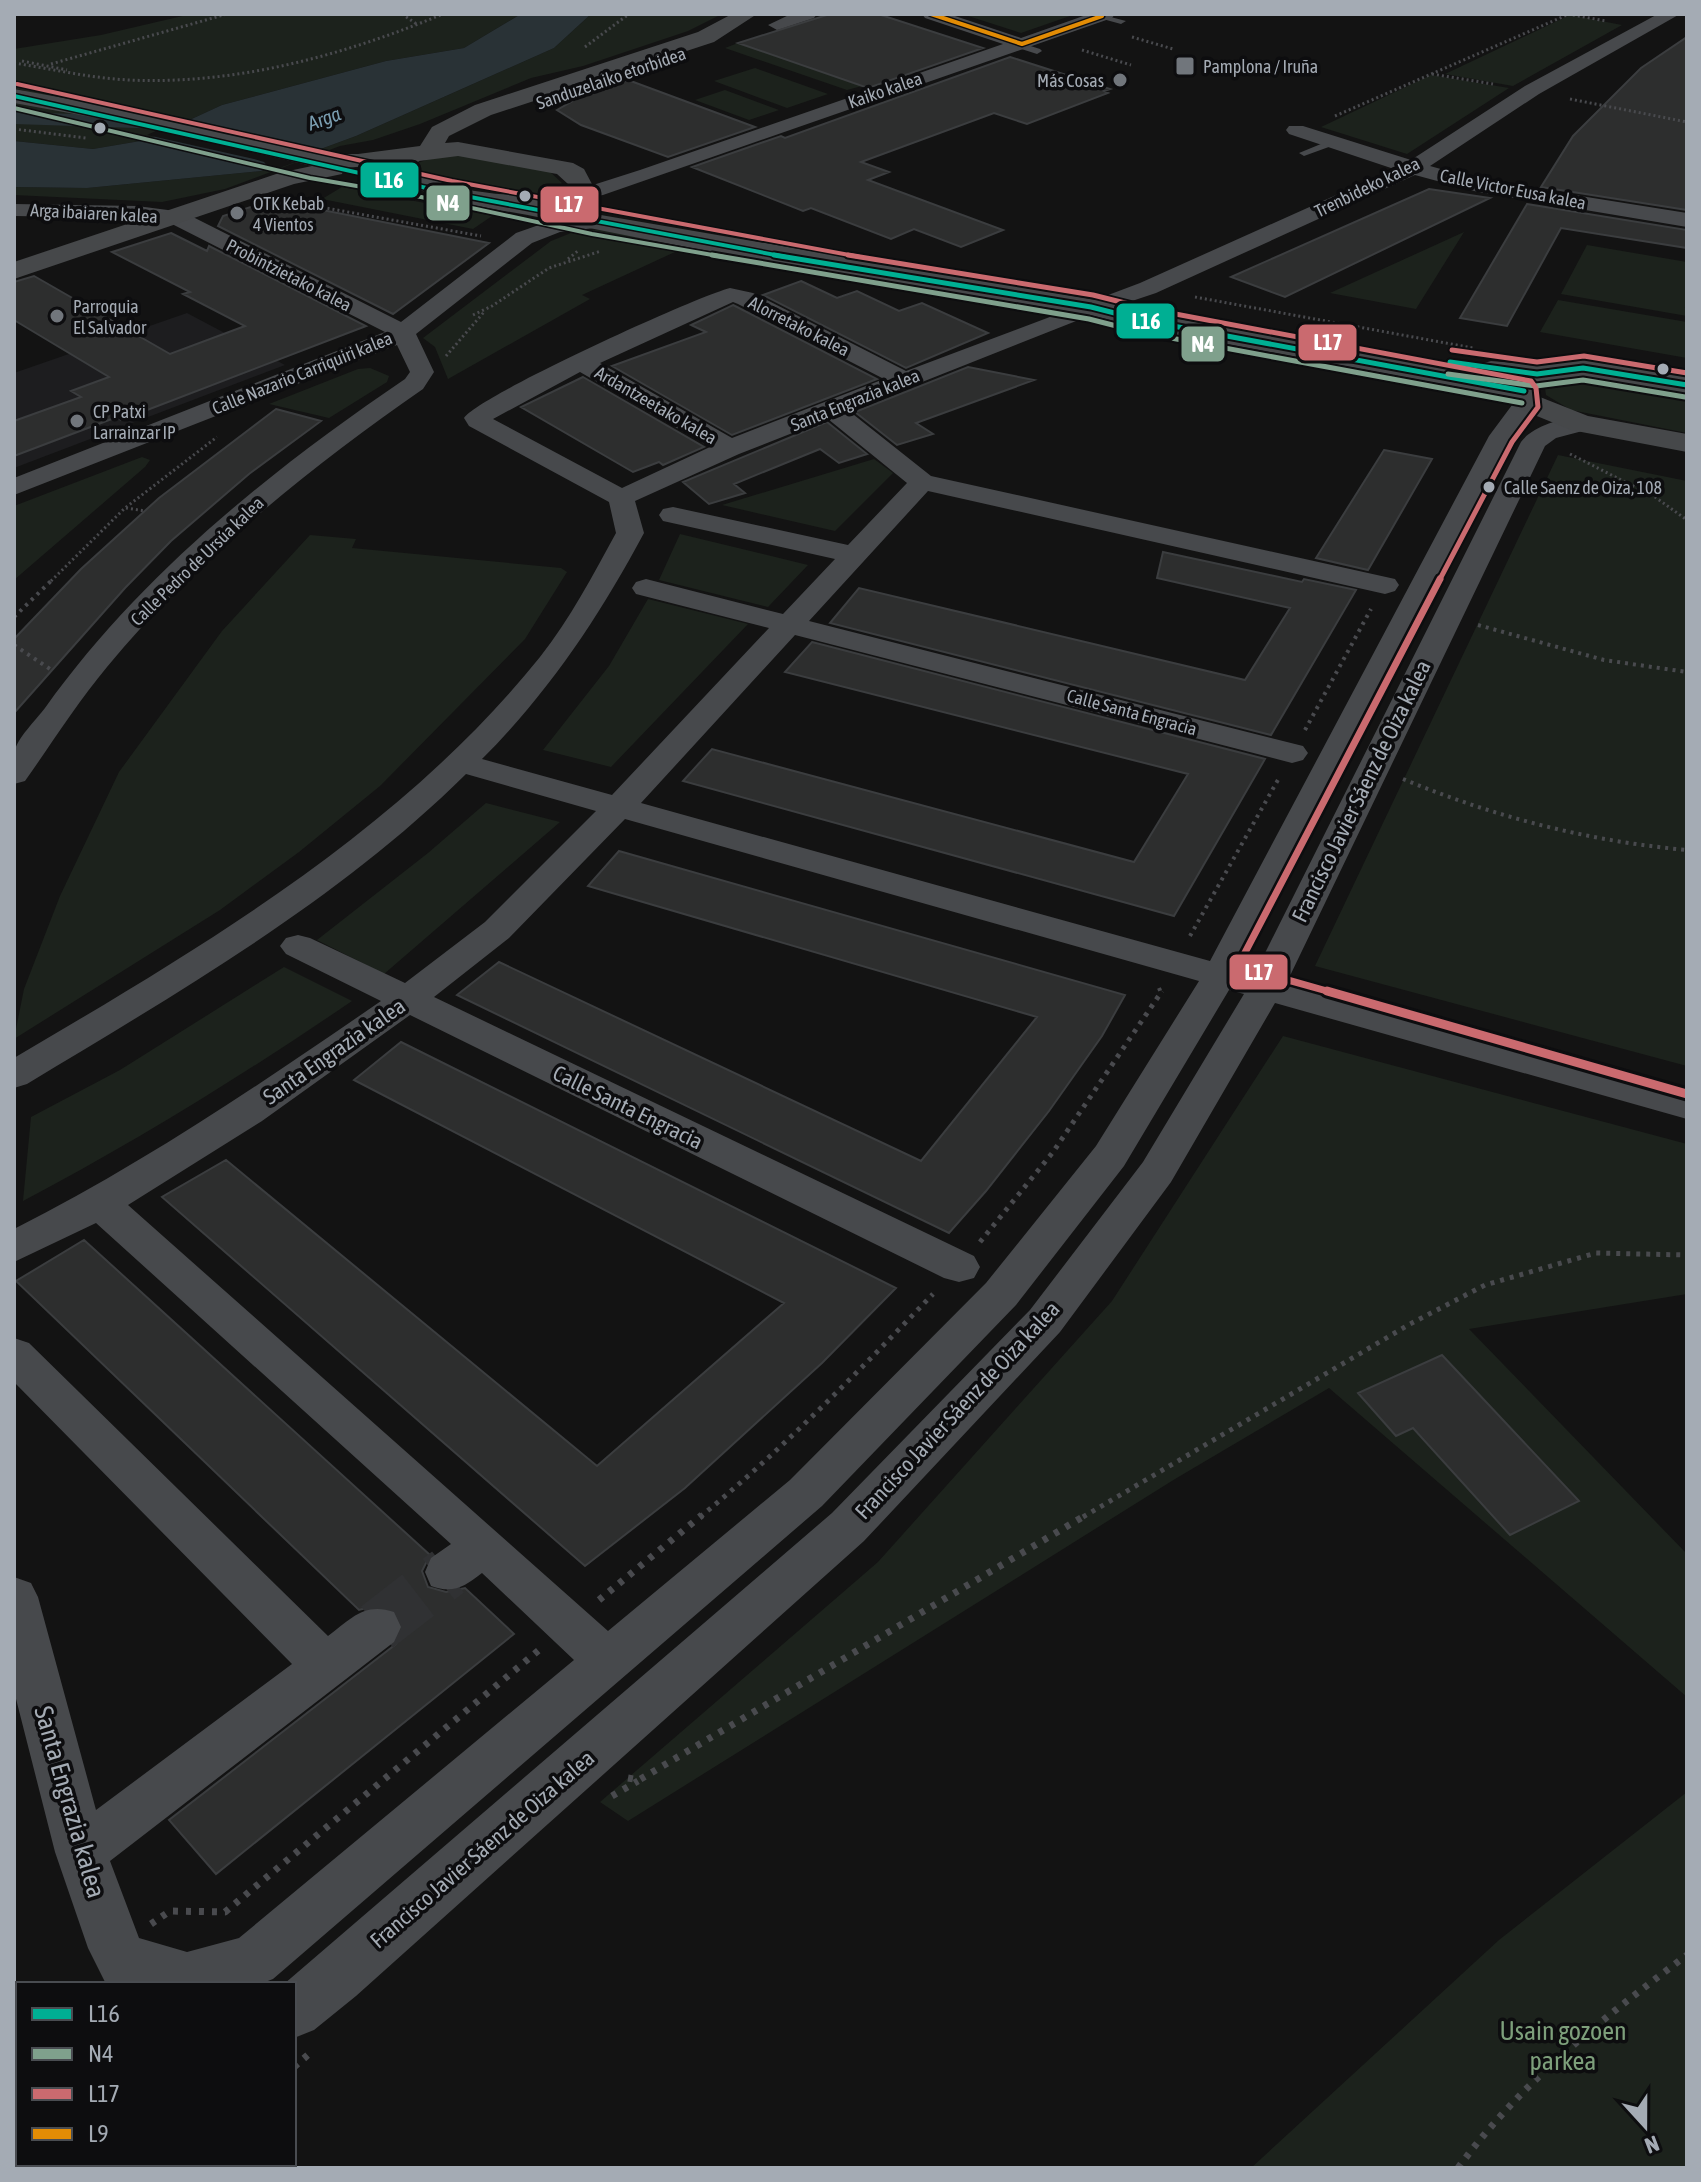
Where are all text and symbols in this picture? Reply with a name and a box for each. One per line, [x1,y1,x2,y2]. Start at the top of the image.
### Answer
street label: Sanduzelaiko etorbidea [533,43,689,113]
marker: Pamplona / Iruña [1174,55,1196,77]
place label: Pamplona / Iruña [1203,56,1318,77]
street label: Kaiko kalea [845,68,925,112]
place label: Más Cosas [1037,70,1104,91]
marker: Más Cosas [1111,71,1129,89]
water label: Arga [303,101,344,135]
unlabelled marker [92,120,108,136]
street label: Trenbideko kalea [1311,153,1423,221]
line badge: L16 [359,161,420,199]
street label: Calle Victor Eusa kalea [1438,165,1588,213]
text: L16 [374,167,404,193]
line badge: N4 [425,184,471,222]
line badge: L17 [539,185,600,224]
unlabelled marker [517,188,533,204]
text: N4 [436,190,460,216]
text: L17 [554,191,584,217]
place label: OTK Kebab 4 Vientos [253,193,324,235]
street label: Arga ibaiaren kalea [30,199,158,227]
marker: OTK Kebab 4 Vientos [228,204,246,222]
street label: Probintzietako kalea [223,234,355,316]
street label: Alorretako kalea [745,292,853,360]
place label: Parroquia El Salvador [73,296,147,338]
line badge: L16 [1115,302,1176,340]
marker: Parroquia El Salvador [48,307,66,325]
text: L16 [1131,308,1161,334]
line badge: L17 [1297,323,1358,362]
line badge: N4 [1180,325,1226,363]
street label: Calle Nazario Carriquiri kalea [209,327,395,419]
text: L17 [1313,329,1343,355]
text: N4 [1191,331,1215,357]
unlabelled marker [1655,361,1671,377]
street label: Ardantzeetako kalea [591,362,721,448]
street label: Santa Engrazia kalea [788,365,922,435]
place label: CP Patxi Larrainzar IP [93,401,176,443]
marker: CP Patxi Larrainzar IP [68,412,86,430]
place label: Calle Saenz de Oiza, 108 [1504,477,1662,498]
marker: Calle Saenz de Oiza, 108 [1481,479,1497,495]
street label: Calle Pedro de Ursúa kalea [126,492,268,630]
street label: Francisco Javier Sáenz de Oiza kalea [1286,656,1436,926]
street label: Calle Santa Engracia [1065,685,1199,739]
line badge: L17 [1228,953,1289,991]
text: L17 [1244,959,1274,985]
street label: Santa Engrazia kalea [258,992,410,1110]
street label: Calle Santa Engracia [549,1059,707,1155]
street label: Francisco Javier Sáenz de Oiza kalea [849,1296,1065,1524]
street label: Santa Engrazia kalea [28,1703,112,1901]
street label: Francisco Javier Sáenz de Oiza kalea [365,1745,599,1953]
legend [16,1982,296,2166]
text: L16 [88,2000,120,2027]
park label: Usain gozoen parkea [1499,2016,1627,2076]
text: N4 [88,2040,113,2067]
text: L17 [88,2080,120,2107]
north arrow [1605,2086,1685,2166]
text: L9 [88,2120,109,2147]
text: N [1641,2130,1663,2159]

